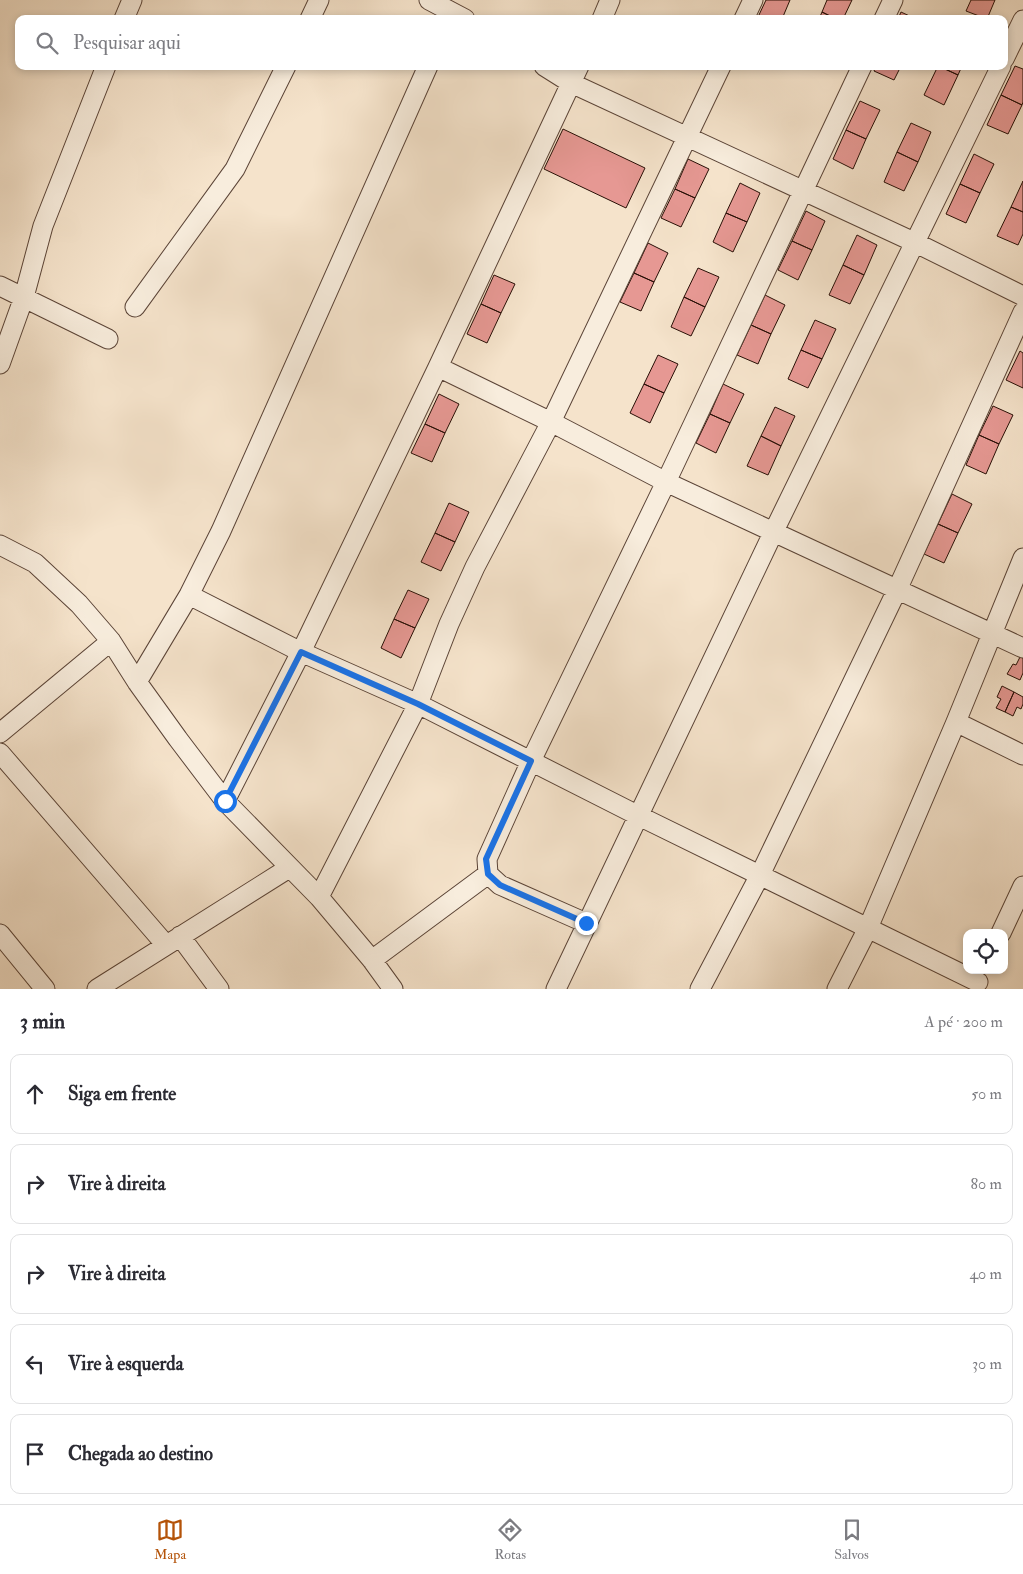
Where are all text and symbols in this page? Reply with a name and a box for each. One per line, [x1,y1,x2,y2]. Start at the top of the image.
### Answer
search box [15,15,1008,70]
icon: search [33,29,61,57]
text: Pesquisar aqui [73,31,181,55]
route start [214,790,237,813]
route end [575,912,598,935]
map controls [963,929,1008,974]
button: locate [963,929,1008,974]
text: 3 min [20,1008,65,1035]
text: A pé · 200 m [925,1012,1003,1032]
icon: ahead [21,1080,49,1108]
text: Siga em frente [68,1082,176,1106]
text: 50 m [971,1084,1002,1104]
icon: right [21,1170,49,1198]
text: Vire à direita [68,1172,165,1196]
text: 80 m [971,1174,1002,1194]
icon: right [21,1260,49,1288]
text: Vire à direita [68,1262,165,1286]
text: 40 m [969,1264,1002,1284]
icon: left [21,1350,49,1378]
text: Vire à esquerda [68,1352,183,1376]
text: 30 m [972,1354,1002,1374]
icon: arrive [21,1440,49,1468]
text: Chegada ao destino [68,1442,213,1466]
tab: Mapa [154,1516,186,1563]
tab: Rotas [494,1516,526,1563]
tab: Salvos [834,1516,869,1563]

